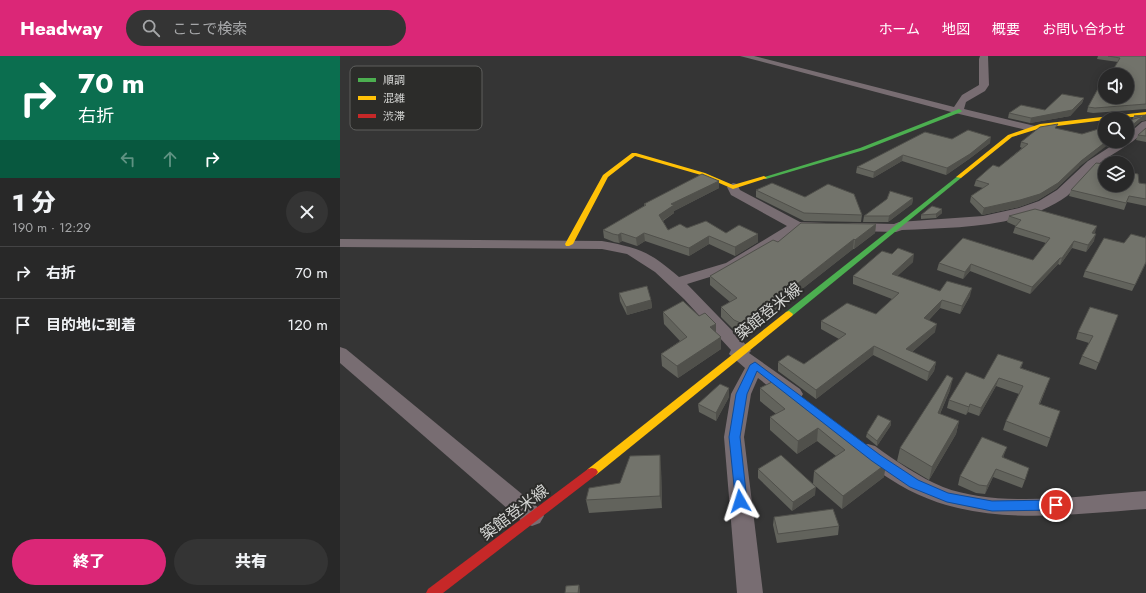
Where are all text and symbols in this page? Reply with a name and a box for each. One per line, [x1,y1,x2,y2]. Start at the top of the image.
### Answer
search box [126,10,406,46]
text: Headway [20,15,102,42]
icon: search [140,17,162,39]
text: ここで検索 [172,18,247,40]
text: ホーム [878,19,920,39]
text: 地図 [942,19,970,39]
text: 概要 [992,19,1020,39]
text: お問い合わせ [1042,19,1126,39]
text: 70 m [78,63,145,104]
legend [350,66,482,130]
map controls [1098,68,1134,192]
button: sound [1098,68,1134,104]
icon: right [12,72,64,124]
text: 順調 [383,72,405,88]
text: 混雑 [383,90,405,106]
text: 右折 [78,103,114,129]
text: 渋滞 [383,108,405,124]
button: search [1098,112,1134,148]
icon: left [117,148,139,170]
icon: ahead [159,148,181,170]
icon: right [201,148,223,170]
button: layers [1098,156,1134,192]
text: 1 分 [12,185,56,220]
button: close [286,191,328,233]
text: 190 m · 12:29 [12,218,91,237]
icon: right [12,262,34,284]
text: 右折 [46,262,76,284]
text: 70 m [295,262,328,284]
street label: 築館登米線 [730,277,807,346]
icon: arrive [12,314,34,336]
text: 目的地に到着 [46,314,136,336]
text: 120 m [288,314,328,336]
street label: 築館登米線 [475,479,553,546]
position arrow [719,480,761,522]
pin [1039,488,1073,522]
icon: arrive [1045,494,1067,516]
button: 終了 [12,539,166,585]
button: 共有 [174,539,328,585]

